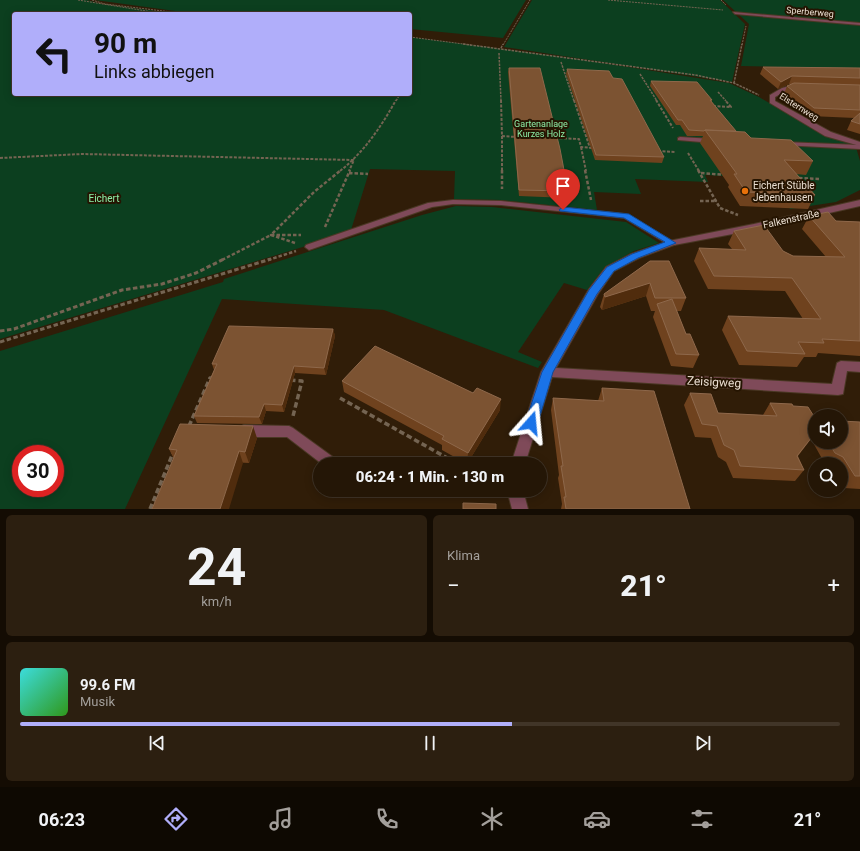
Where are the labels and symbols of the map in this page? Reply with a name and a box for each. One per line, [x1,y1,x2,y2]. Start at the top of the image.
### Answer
street label: Sperberweg [786,5,834,19]
street label: Elsternweg [778,91,820,123]
park label: Gartenanlage Kurzes Holz [514,119,568,139]
pin [546,169,580,210]
place label: Eichert Stüble Jebenhausen [753,180,815,203]
marker: Eichert Stüble Jebenhausen [740,186,750,196]
park label: Eichert [88,193,120,204]
street label: Falkenstraße [762,208,820,230]
street label: Zeisigweg [687,374,741,390]
position arrow [510,402,552,444]
speed limit sign: 30 [12,445,64,497]

